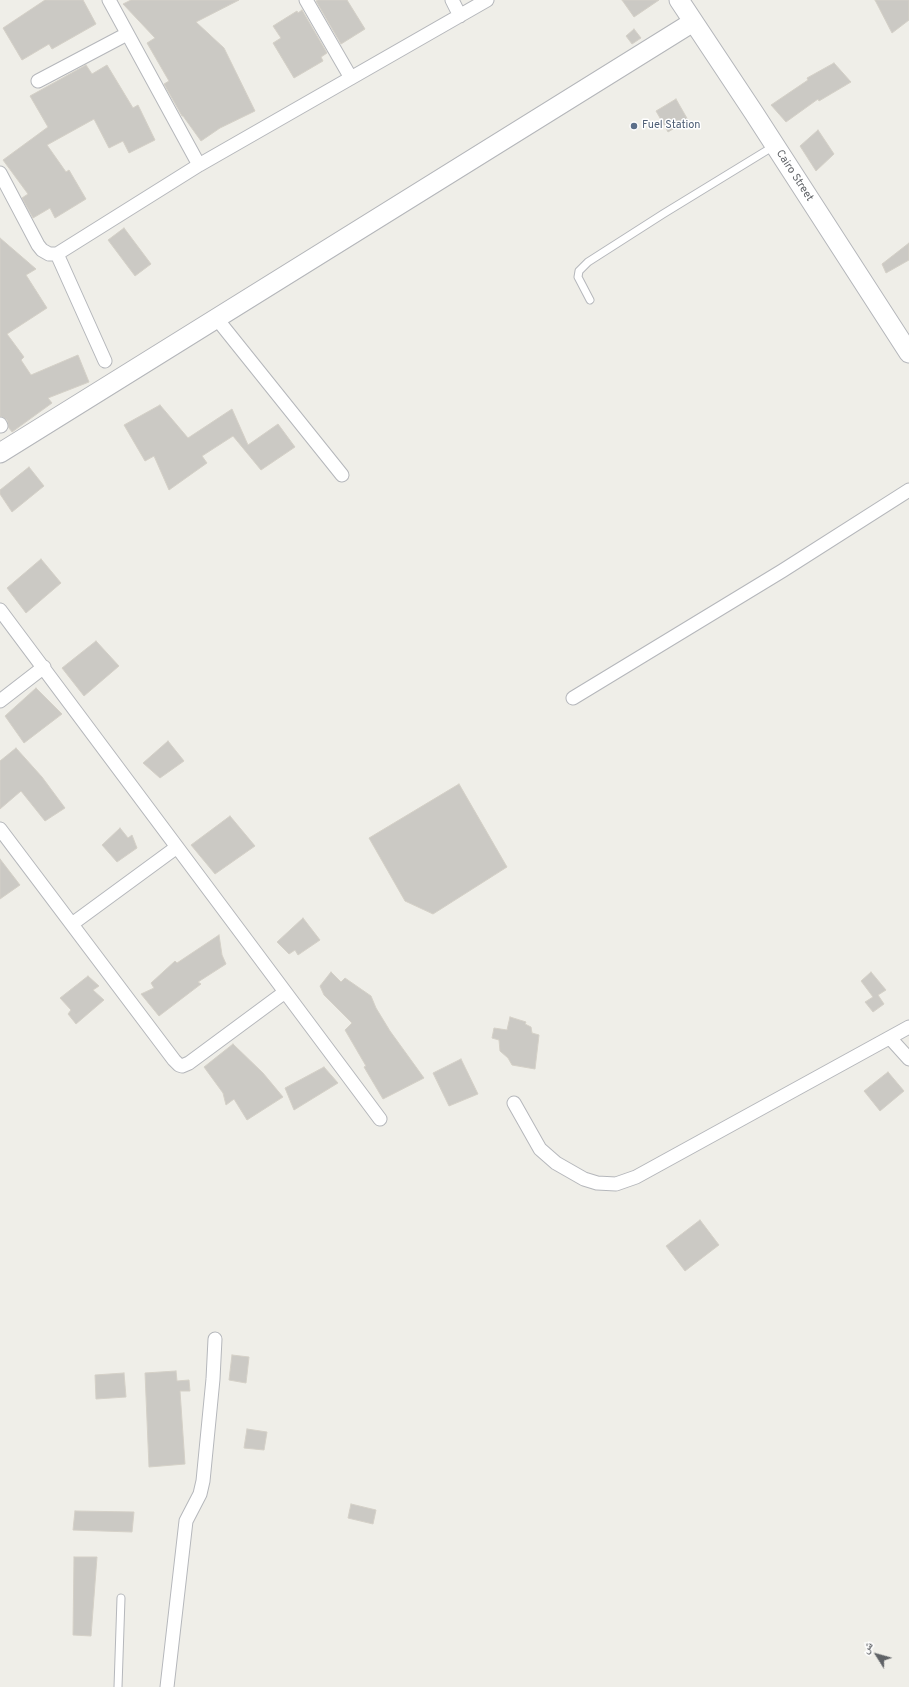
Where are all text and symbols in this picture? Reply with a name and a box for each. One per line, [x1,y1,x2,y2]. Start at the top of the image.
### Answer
place label: Fuel Station [642,119,700,133]
marker: Fuel Station [629,121,639,131]
street label: Cairo Street [772,148,816,204]
north arrow [857,1635,897,1675]
text: ش [858,1639,877,1657]

